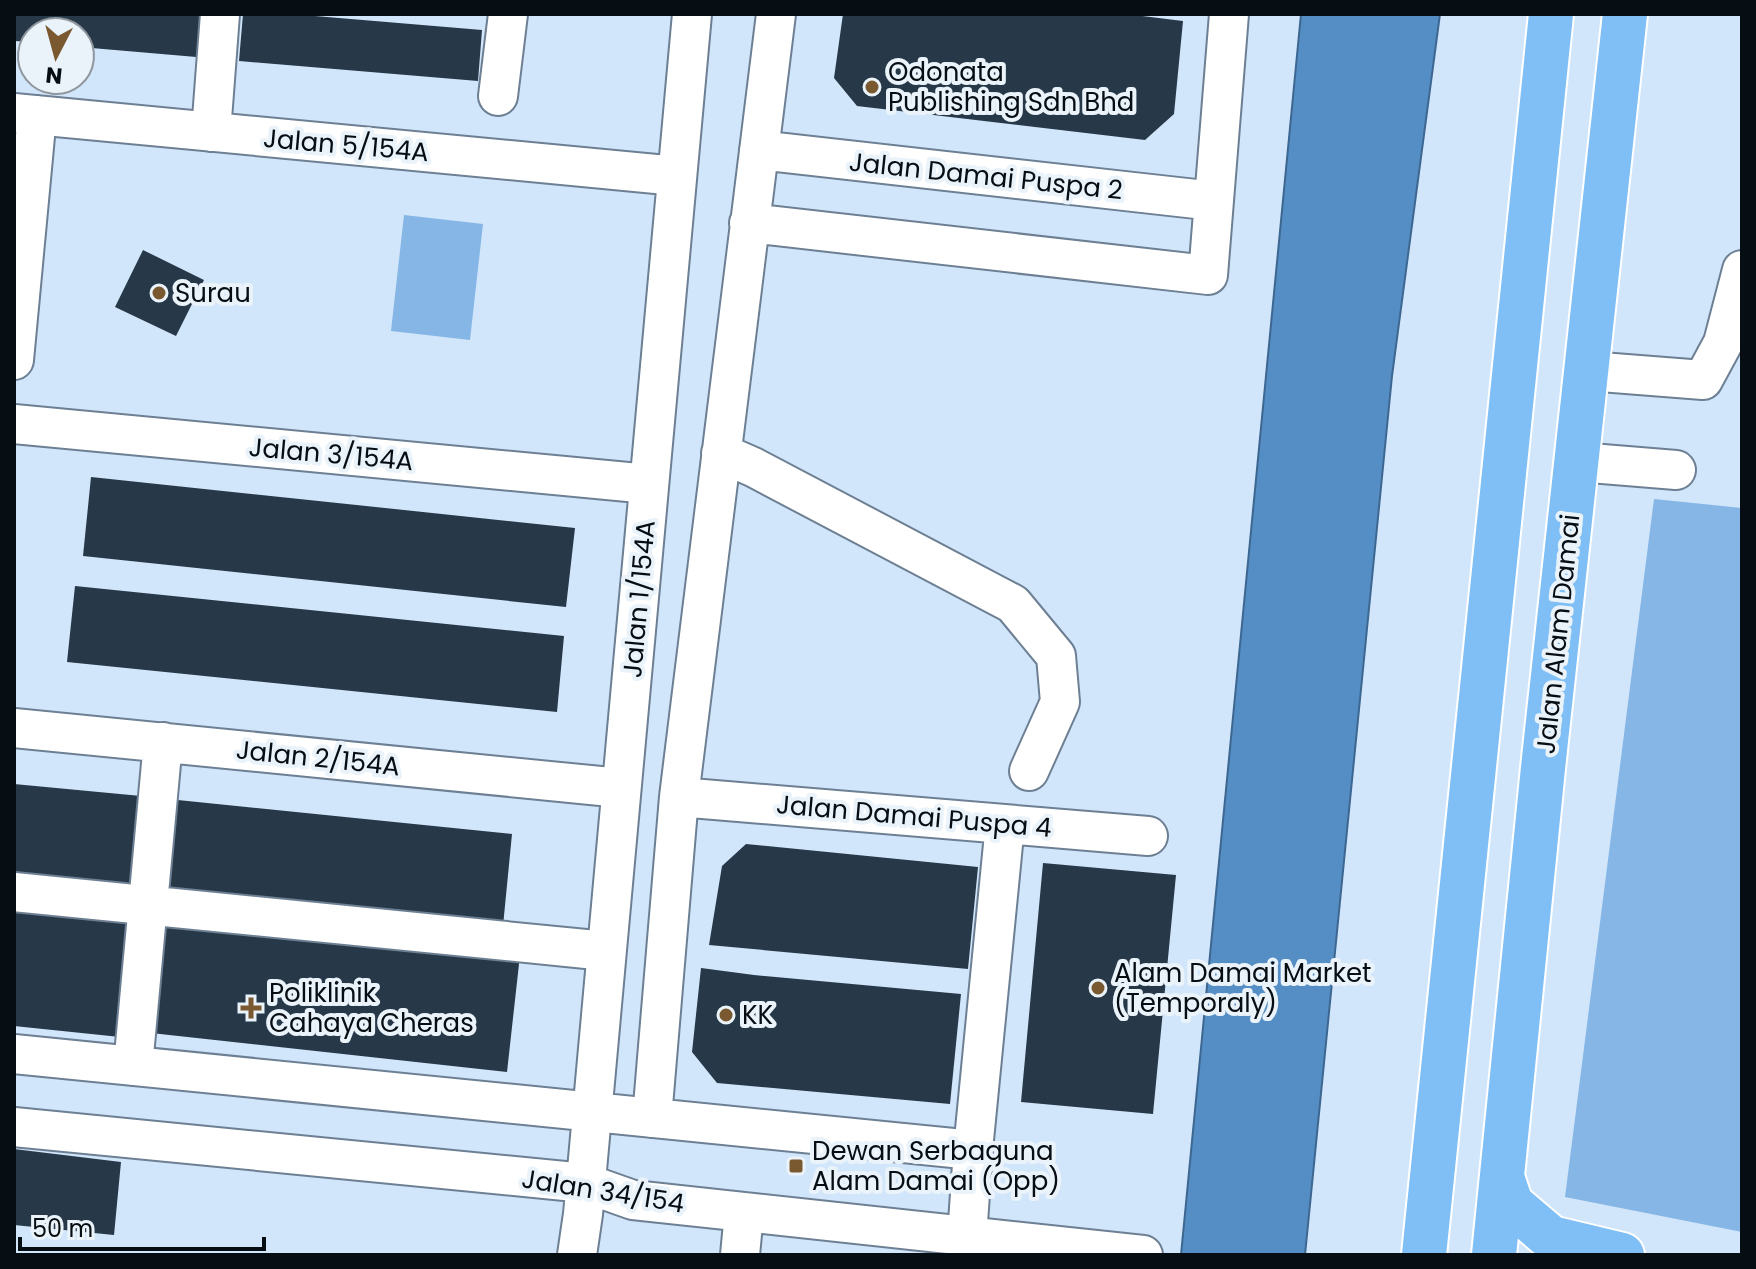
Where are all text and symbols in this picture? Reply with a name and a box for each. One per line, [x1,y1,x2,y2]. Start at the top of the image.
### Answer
north arrow [16,16,96,96]
place label: Odonata Publishing Sdn Bhd [888,54,1134,120]
text: N [44,59,64,92]
marker: Odonata Publishing Sdn Bhd [863,78,881,96]
street label: Jalan 5/154A [262,120,430,170]
street label: Jalan Damai Puspa 2 [847,144,1125,208]
place label: Surau [175,275,251,311]
marker: Surau [150,284,168,302]
street label: Jalan 3/154A [247,429,415,479]
street label: Jalan Alam Damai [1528,512,1588,756]
street label: Jalan 1/154A [614,519,664,679]
street label: Jalan 2/154A [234,731,402,785]
street label: Jalan Damai Puspa 4 [775,786,1053,846]
place label: Alam Damai Market (Temporaly) [1114,955,1372,1021]
place label: Poliklinik Cahaya Cheras [269,975,474,1041]
marker: Alam Damai Market (Temporaly) [1089,979,1107,997]
marker: Poliklinik Cahaya Cheras [240,997,262,1019]
place label: KK [742,997,773,1033]
marker: KK [717,1006,735,1024]
place label: Dewan Serbaguna Alam Damai (Opp) [812,1133,1060,1199]
marker: Dewan Serbaguna Alam Damai (Opp) [787,1157,805,1175]
street label: Jalan 34/154 [519,1160,687,1222]
scale bar [20,1201,264,1251]
text: 50 m [32,1212,93,1245]

